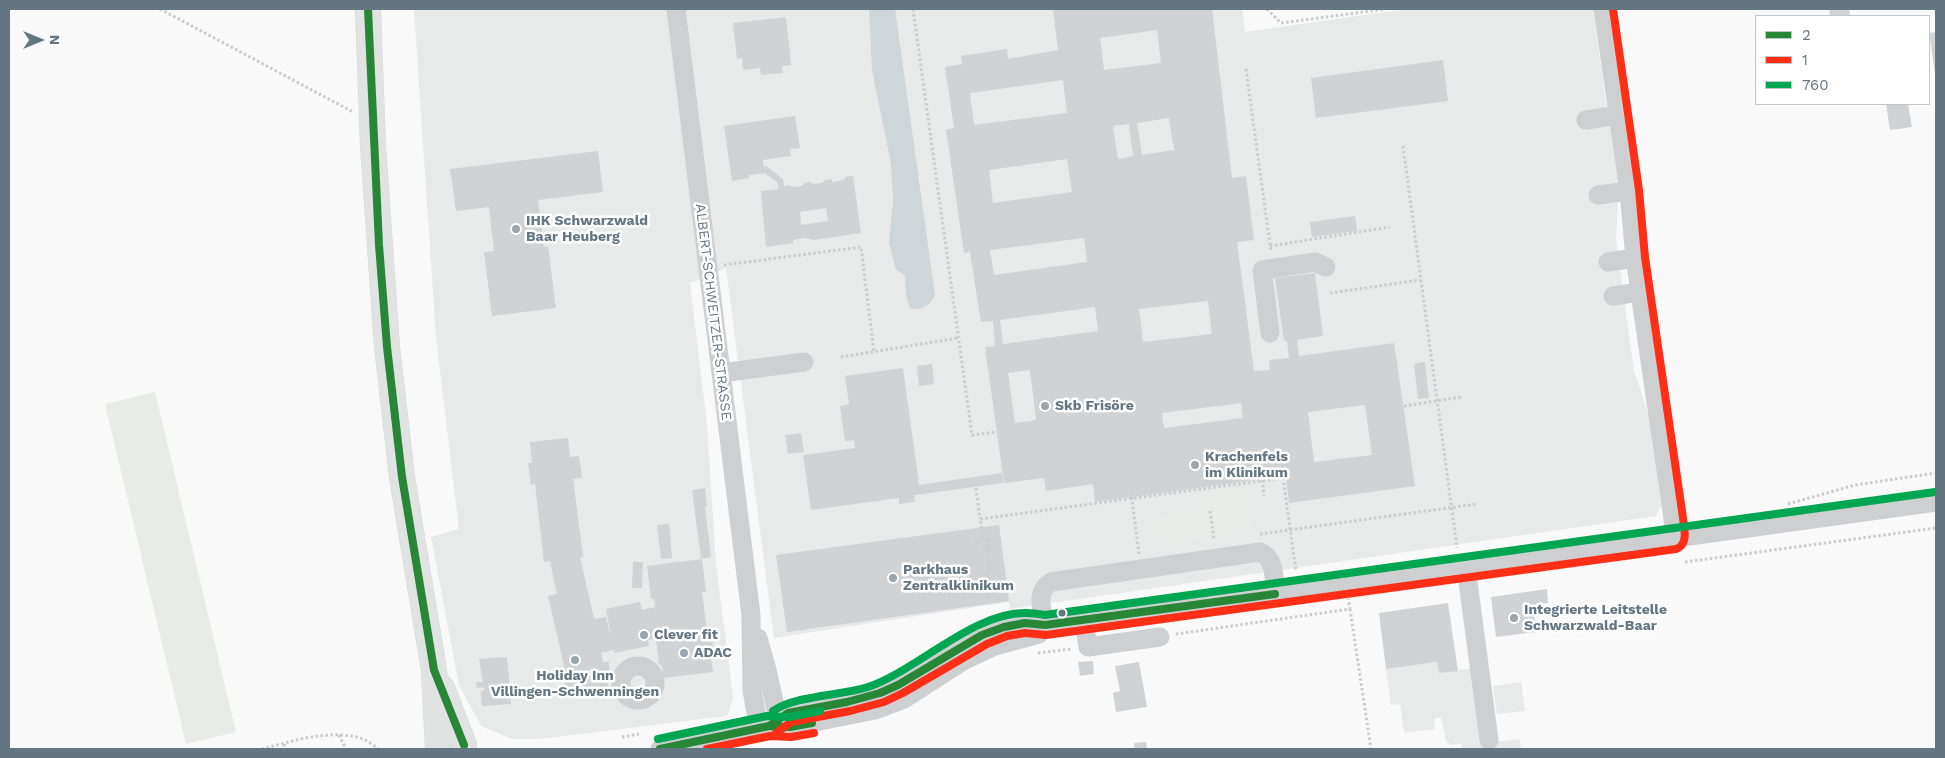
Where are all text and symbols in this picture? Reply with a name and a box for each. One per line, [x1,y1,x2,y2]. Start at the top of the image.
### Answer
north arrow [15,15,65,65]
legend [1755,15,1930,105]
text: 2 [1802,26,1811,44]
text: N [47,35,63,45]
text: 1 [1802,51,1808,69]
text: 760 [1802,76,1829,94]
street label: ALBERT-SCHWEITZER-STRASSE [691,203,735,421]
place label: IHK Schwarzwald Baar Heuberg [526,213,648,246]
marker: IHK Schwarzwald Baar Heuberg [510,223,522,235]
place label: Skb Frisöre [1055,398,1134,414]
marker: Skb Frisöre [1039,400,1051,412]
place label: Krachenfels im Klinikum [1205,449,1288,482]
marker: Krachenfels im Klinikum [1189,459,1201,471]
place label: Parkhaus Zentralklinikum [903,562,1014,594]
marker: Parkhaus Zentralklinikum [887,572,899,584]
place label: Integrierte Leitstelle Schwarzwald-Baar [1524,602,1667,634]
unlabelled marker [1057,608,1067,618]
marker: Integrierte Leitstelle Schwarzwald-Baar [1508,612,1520,624]
place label: Clever fit [654,627,718,643]
marker: Clever fit [638,629,650,641]
place label: ADAC [694,645,732,661]
marker: ADAC [678,647,690,659]
marker: Holiday Inn Villingen-Schwenningen [569,654,581,666]
place label: Holiday Inn Villingen-Schwenningen [491,668,659,700]

